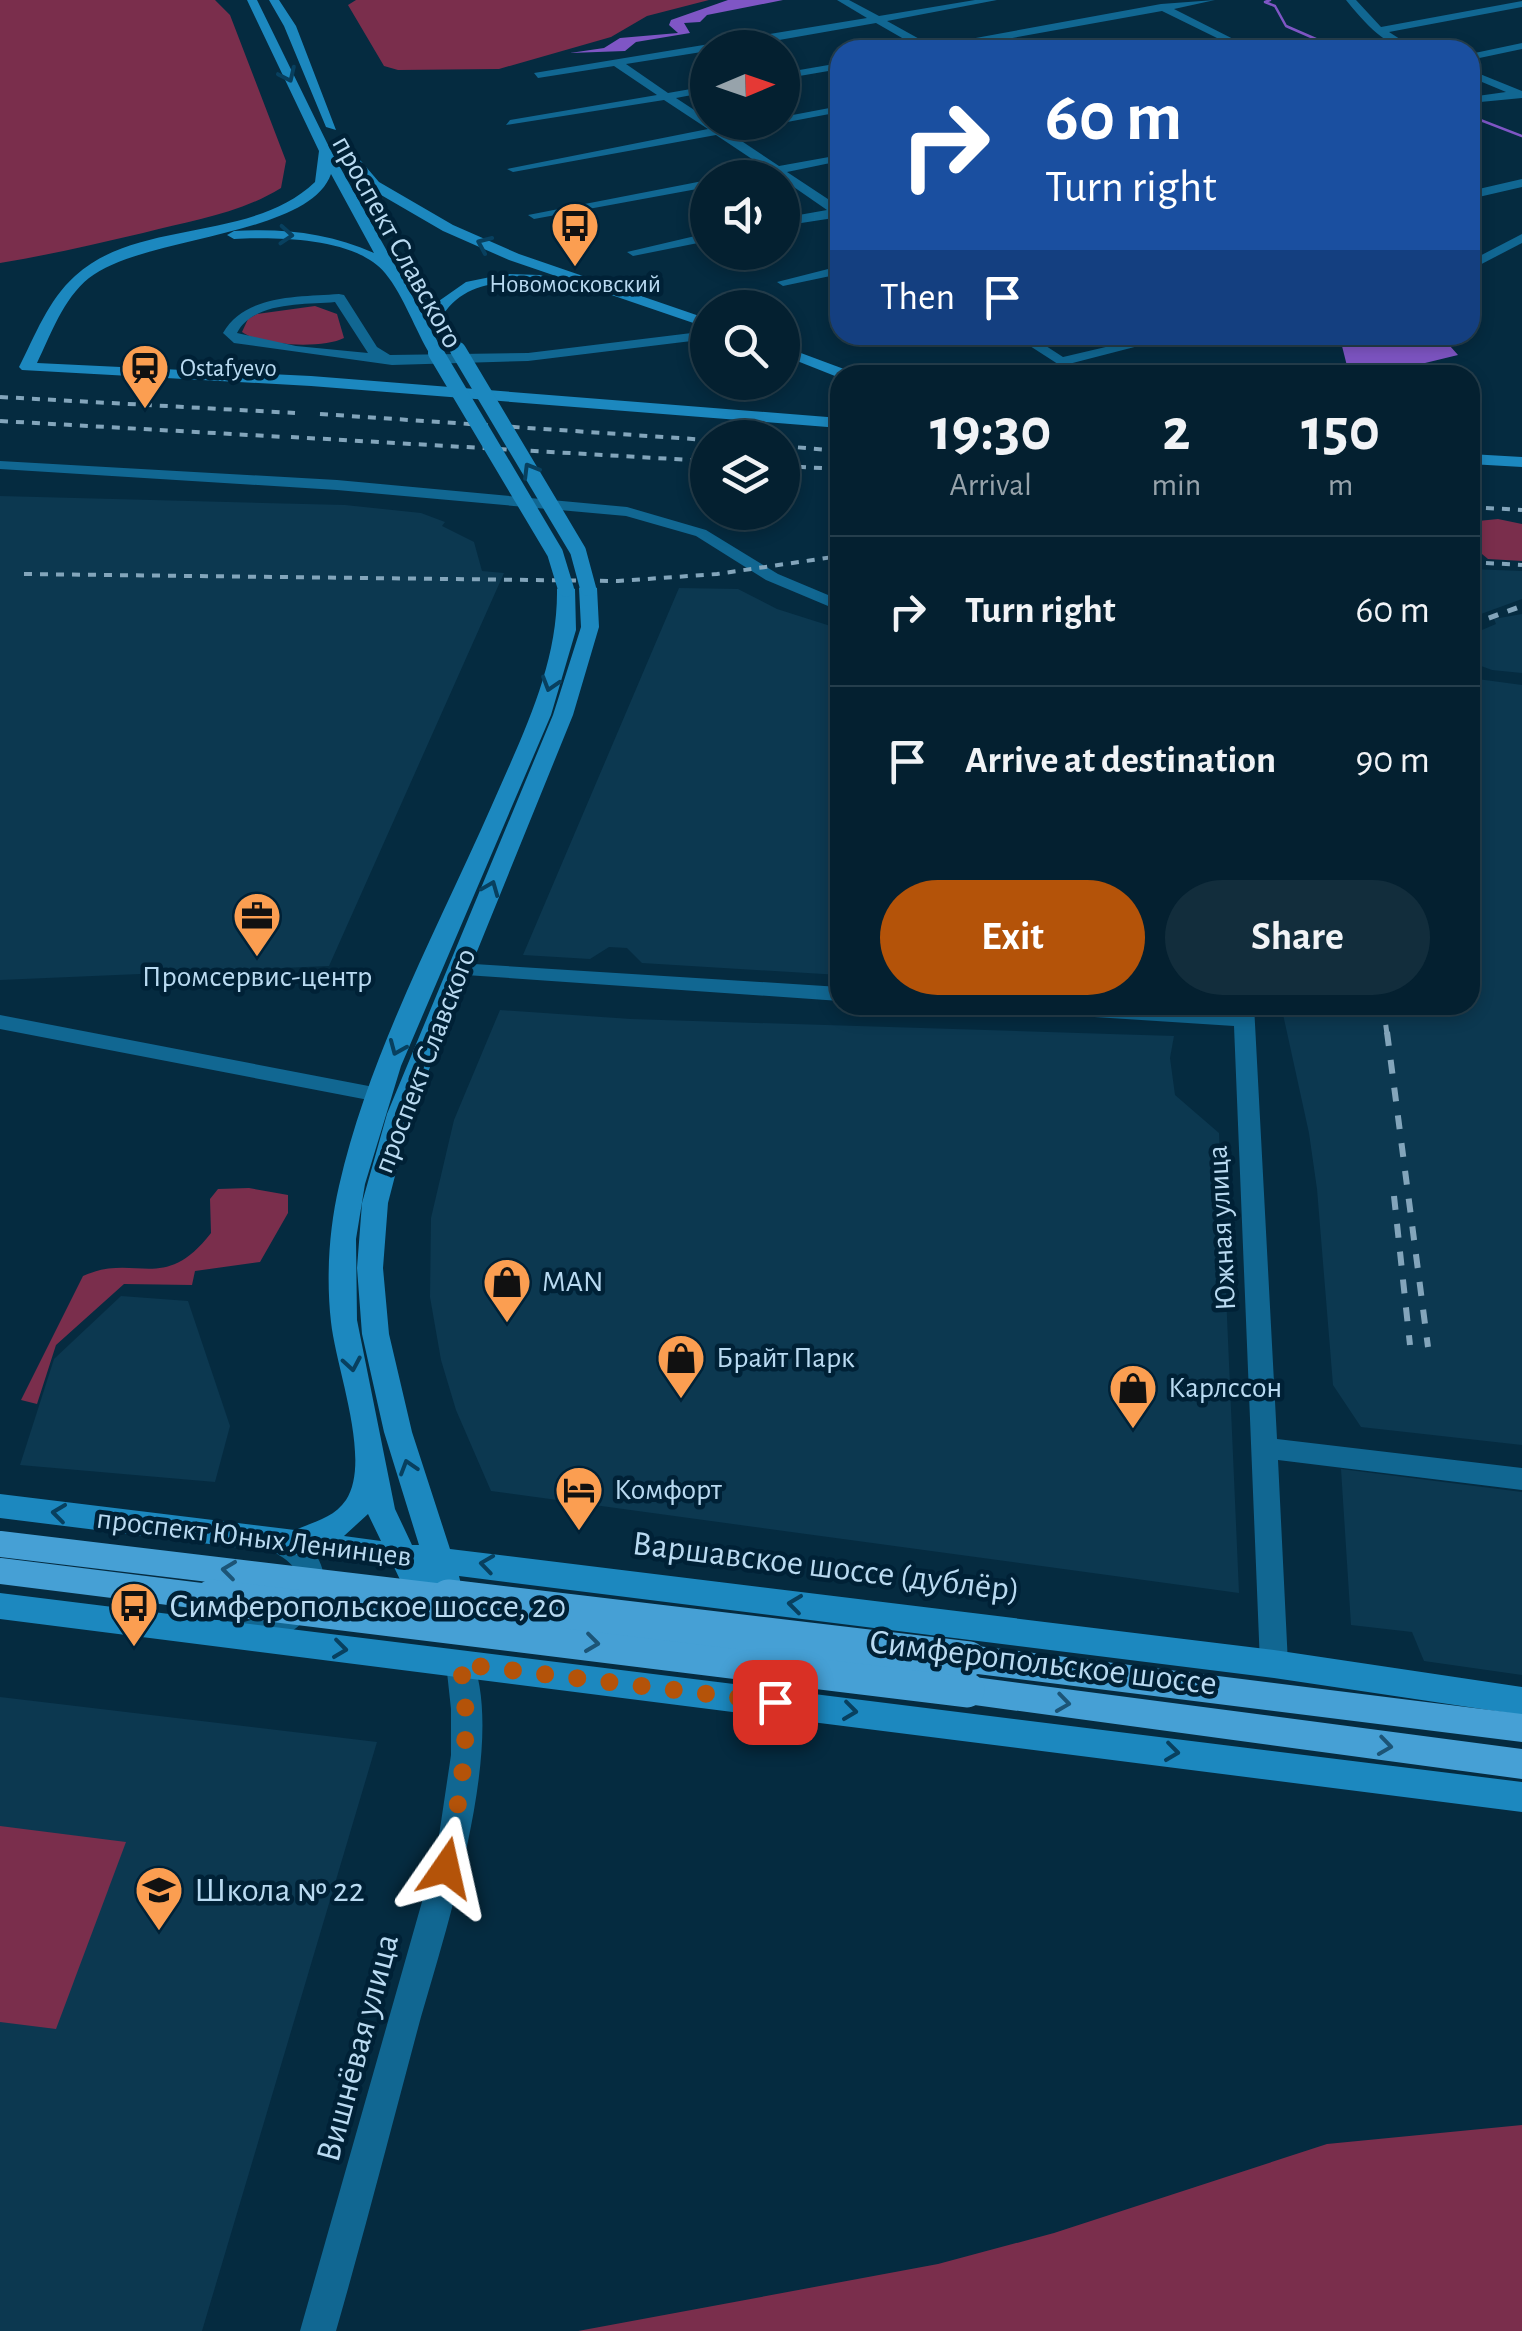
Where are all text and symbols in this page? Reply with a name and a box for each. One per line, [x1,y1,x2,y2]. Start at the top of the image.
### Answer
north arrow [690,30,800,140]
map controls [690,30,800,530]
one-way arrow [275,65,295,83]
icon: right [880,80,1010,210]
text: 60 m [1045,83,1182,153]
street label: проспект Славского [326,131,468,353]
button: sound [690,160,800,270]
text: Turn right [1045,165,1217,210]
bus stop icon: Новомосковский [549,200,601,268]
one-way arrow [279,223,295,245]
one-way arrow [476,236,494,256]
icon: arrive [975,270,1030,325]
place label: Новомосковский [489,272,661,297]
text: Then [880,279,955,317]
button: search [690,290,800,400]
station icon: Ostafyevo [119,342,171,410]
place label: Ostafyevo [180,356,277,381]
text: 19:30 [930,401,1051,461]
text: 2 [1162,401,1190,461]
text: 150 [1301,401,1380,461]
button: layers [690,420,800,530]
one-way arrow [522,463,542,481]
text: Arrival [950,469,1032,501]
text: min [1151,469,1201,501]
text: m [1328,469,1353,501]
icon: right [880,584,935,639]
text: Turn right [965,592,1115,630]
text: 60 m [1355,592,1430,630]
one-way arrow [541,675,562,692]
icon: arrive [880,734,935,789]
text: Arrive at destination [965,742,1276,780]
text: 90 m [1355,742,1430,780]
one-way arrow [480,880,500,898]
button: Exit [880,880,1145,995]
button: Share [1165,880,1430,995]
office icon: Промсервис-центр [231,890,283,958]
street label: проспект Славского [368,945,482,1177]
place label: Промсервис-центр [142,962,372,992]
one-way arrow [389,1038,409,1056]
street label: Южная улица [1203,1145,1241,1311]
shop icon: MAN [481,1256,533,1324]
place label: MAN [542,1267,604,1297]
shop icon: Брайт Парк [655,1332,707,1400]
place label: Брайт Парк [716,1343,855,1373]
one-way arrow [341,1356,362,1373]
shop icon: Карлссон [1107,1362,1159,1430]
place label: Карлссон [1168,1373,1282,1403]
one-way arrow [399,1459,420,1476]
hotel icon: Комфорт [553,1464,605,1532]
place label: Комфорт [614,1475,722,1505]
one-way arrow [50,1503,66,1524]
street label: проспект Юных Ленинцев [95,1504,413,1572]
street label: Варшавское шоссе (дублёр) [630,1526,1022,1608]
one-way arrow [478,1555,495,1576]
one-way arrow [220,1560,236,1581]
bus stop icon: Симферопольское шоссе, 20 [108,1580,160,1648]
place label: Симферопольское шоссе, 20 [169,1589,566,1624]
one-way arrow [787,1594,803,1615]
street label: Симферопольское шоссе [867,1624,1219,1702]
one-way arrow [584,1632,600,1653]
one-way arrow [332,1638,348,1659]
pin [733,1660,818,1745]
icon: arrive [748,1675,803,1730]
one-way arrow [1055,1691,1072,1712]
one-way arrow [842,1700,858,1721]
one-way arrow [1378,1735,1394,1756]
one-way arrow [1164,1741,1181,1762]
position arrow [394,1816,498,1920]
school or university icon: Школа № 22 [133,1864,185,1932]
place label: Школа № 22 [194,1873,365,1908]
street label: Вишнёвая улица [311,1930,405,2166]

